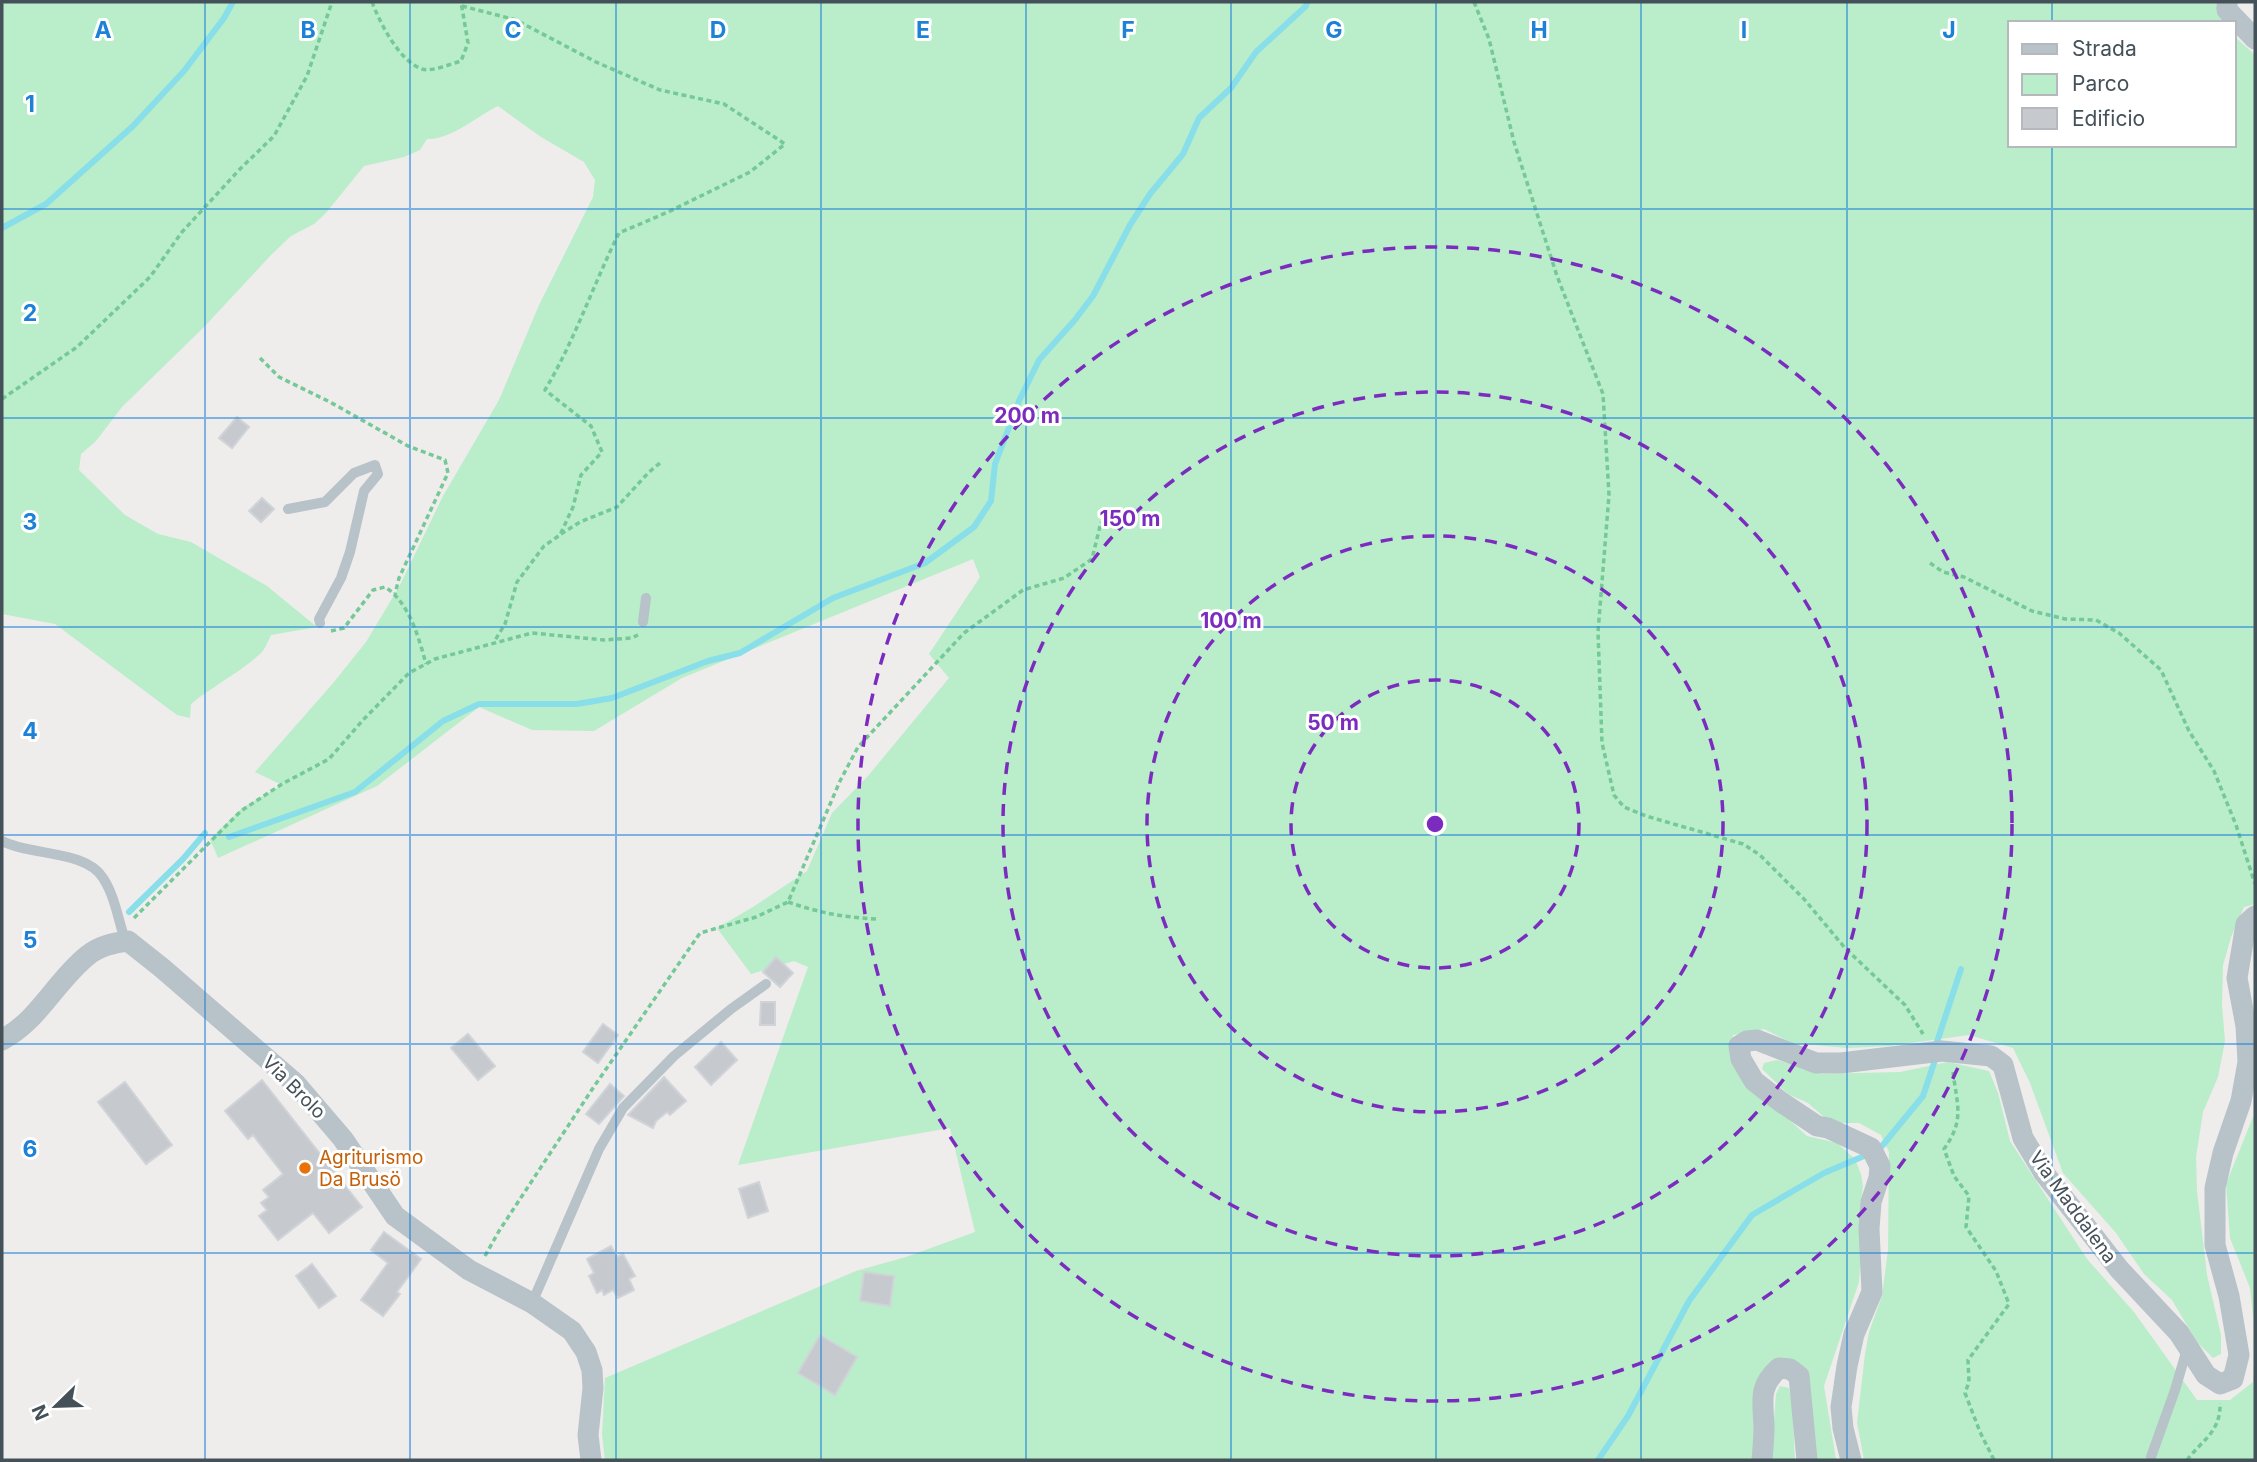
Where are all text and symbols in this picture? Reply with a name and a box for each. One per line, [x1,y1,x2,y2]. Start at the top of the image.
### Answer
text: A [94,16,112,44]
text: B [300,16,316,44]
text: C [504,16,522,44]
text: D [710,16,726,44]
text: E [916,16,930,44]
text: F [1121,16,1135,44]
text: G [1325,16,1343,44]
text: H [1530,16,1548,44]
text: I [1741,16,1747,44]
text: J [1942,16,1956,44]
legend [2008,21,2236,147]
text: Strada [2072,36,2137,61]
text: Parco [2072,71,2129,96]
text: 1 [25,90,35,118]
text: Edificio [2072,106,2145,131]
text: 2 [23,299,37,327]
text: 200 m [994,403,1060,428]
text: 150 m [1100,506,1160,531]
text: 3 [23,508,37,536]
text: 100 m [1200,608,1262,633]
text: 50 m [1307,710,1359,735]
text: 4 [22,717,38,745]
centre of rings [1423,812,1447,836]
text: 5 [23,926,37,954]
street label: Via Brolo [257,1050,331,1124]
text: 6 [23,1135,37,1163]
place label: Agriturismo Da Brusö [319,1146,423,1191]
street label: Via Maddalena [2025,1146,2121,1268]
marker: Agriturismo Da Brusö [297,1160,313,1176]
north arrow [21,1371,91,1441]
text: N [27,1401,54,1424]

